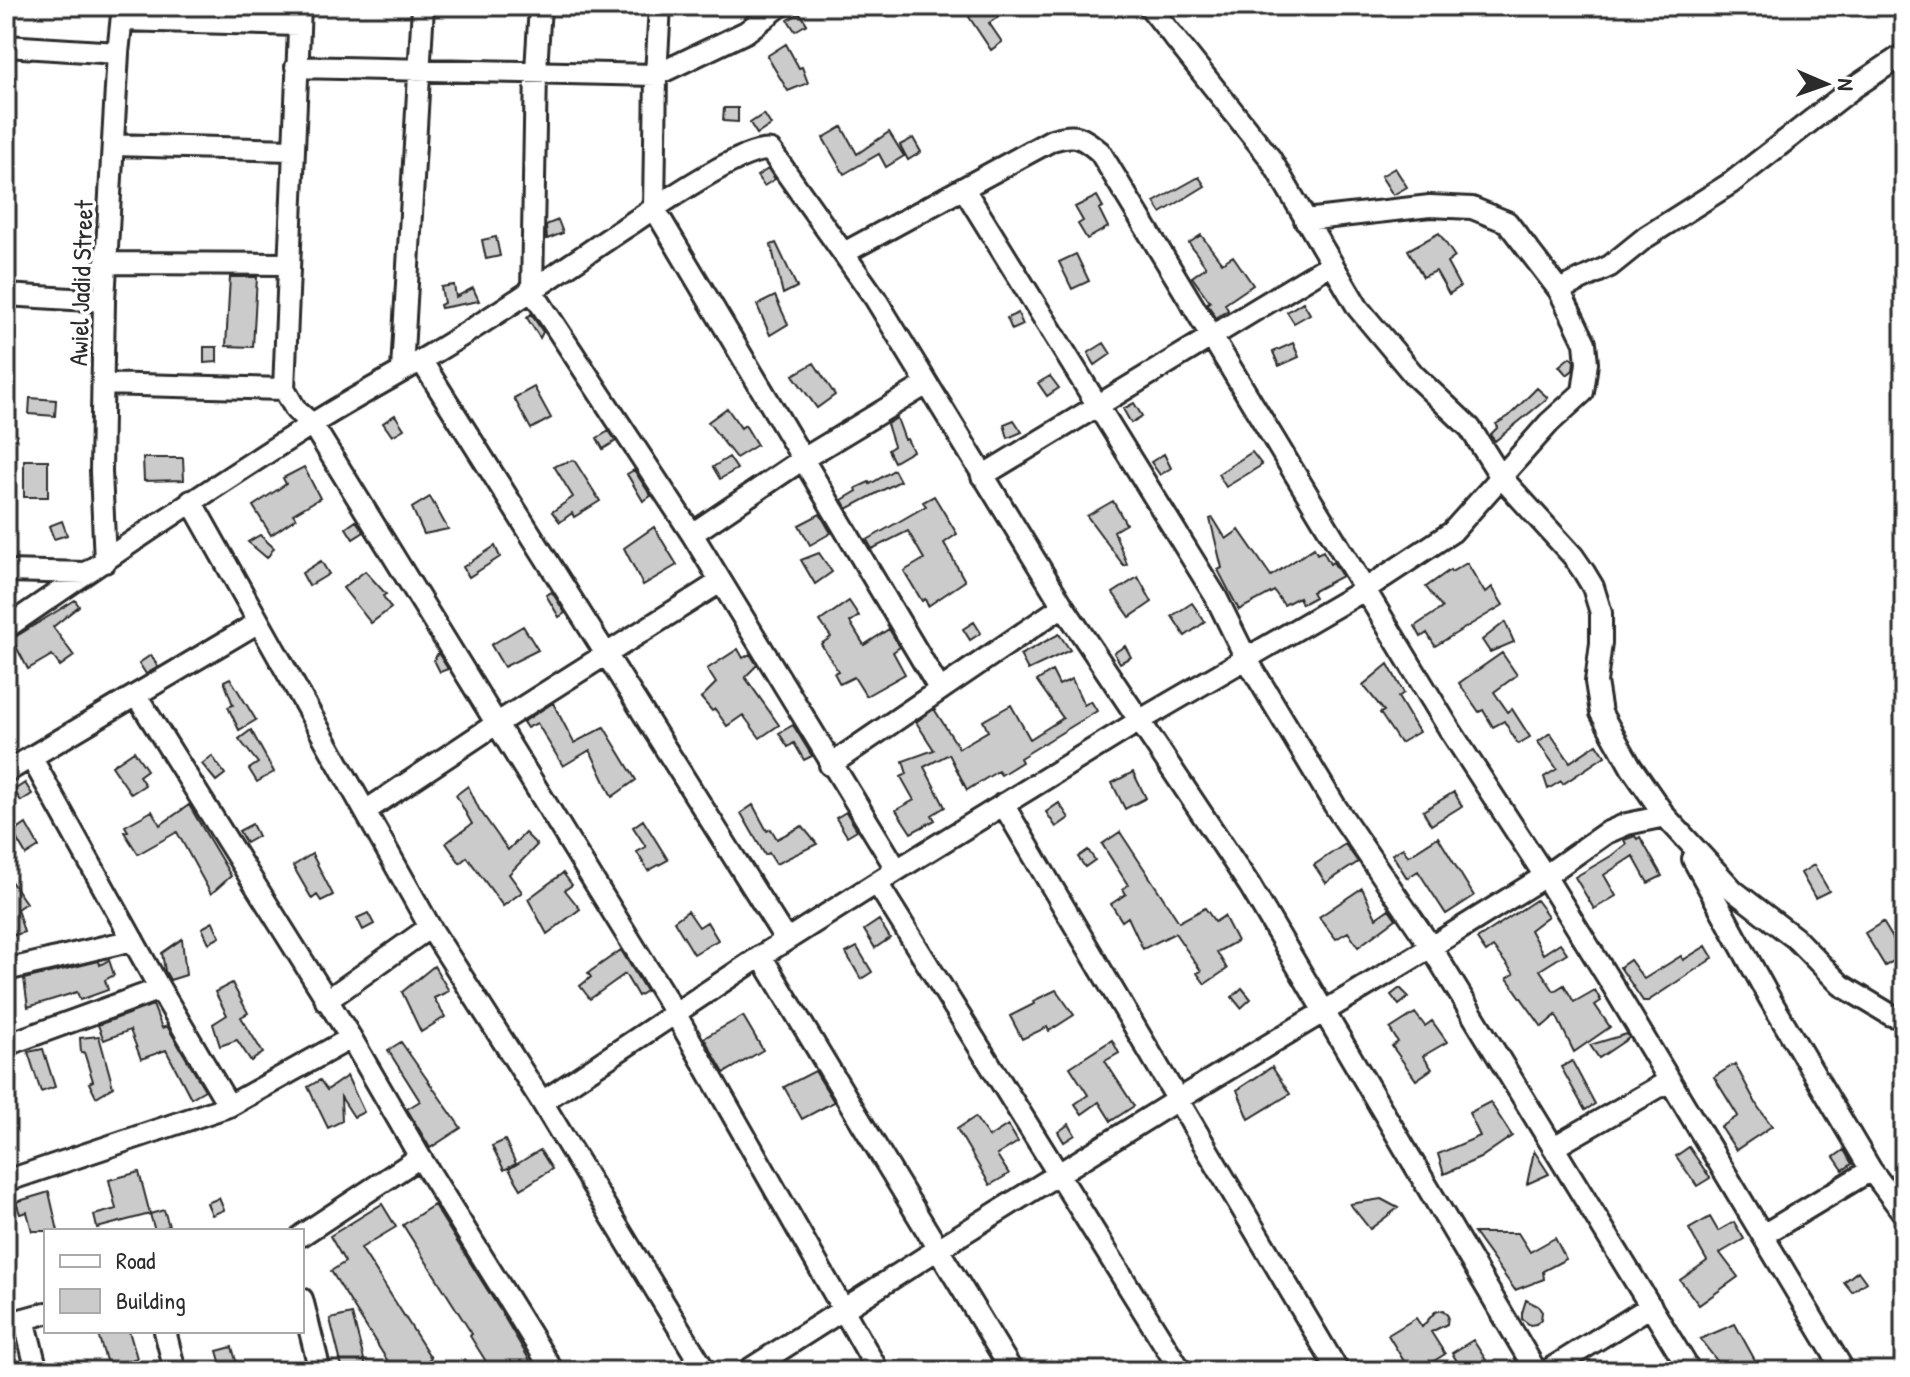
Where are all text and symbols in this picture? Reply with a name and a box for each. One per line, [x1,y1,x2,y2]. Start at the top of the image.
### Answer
north arrow [1786,44,1866,124]
text: N [1831,78,1861,91]
street label: Awiel Jadid Street [60,198,101,367]
legend [44,1229,304,1333]
text: Road [116,1244,155,1276]
text: Building [116,1284,186,1316]

